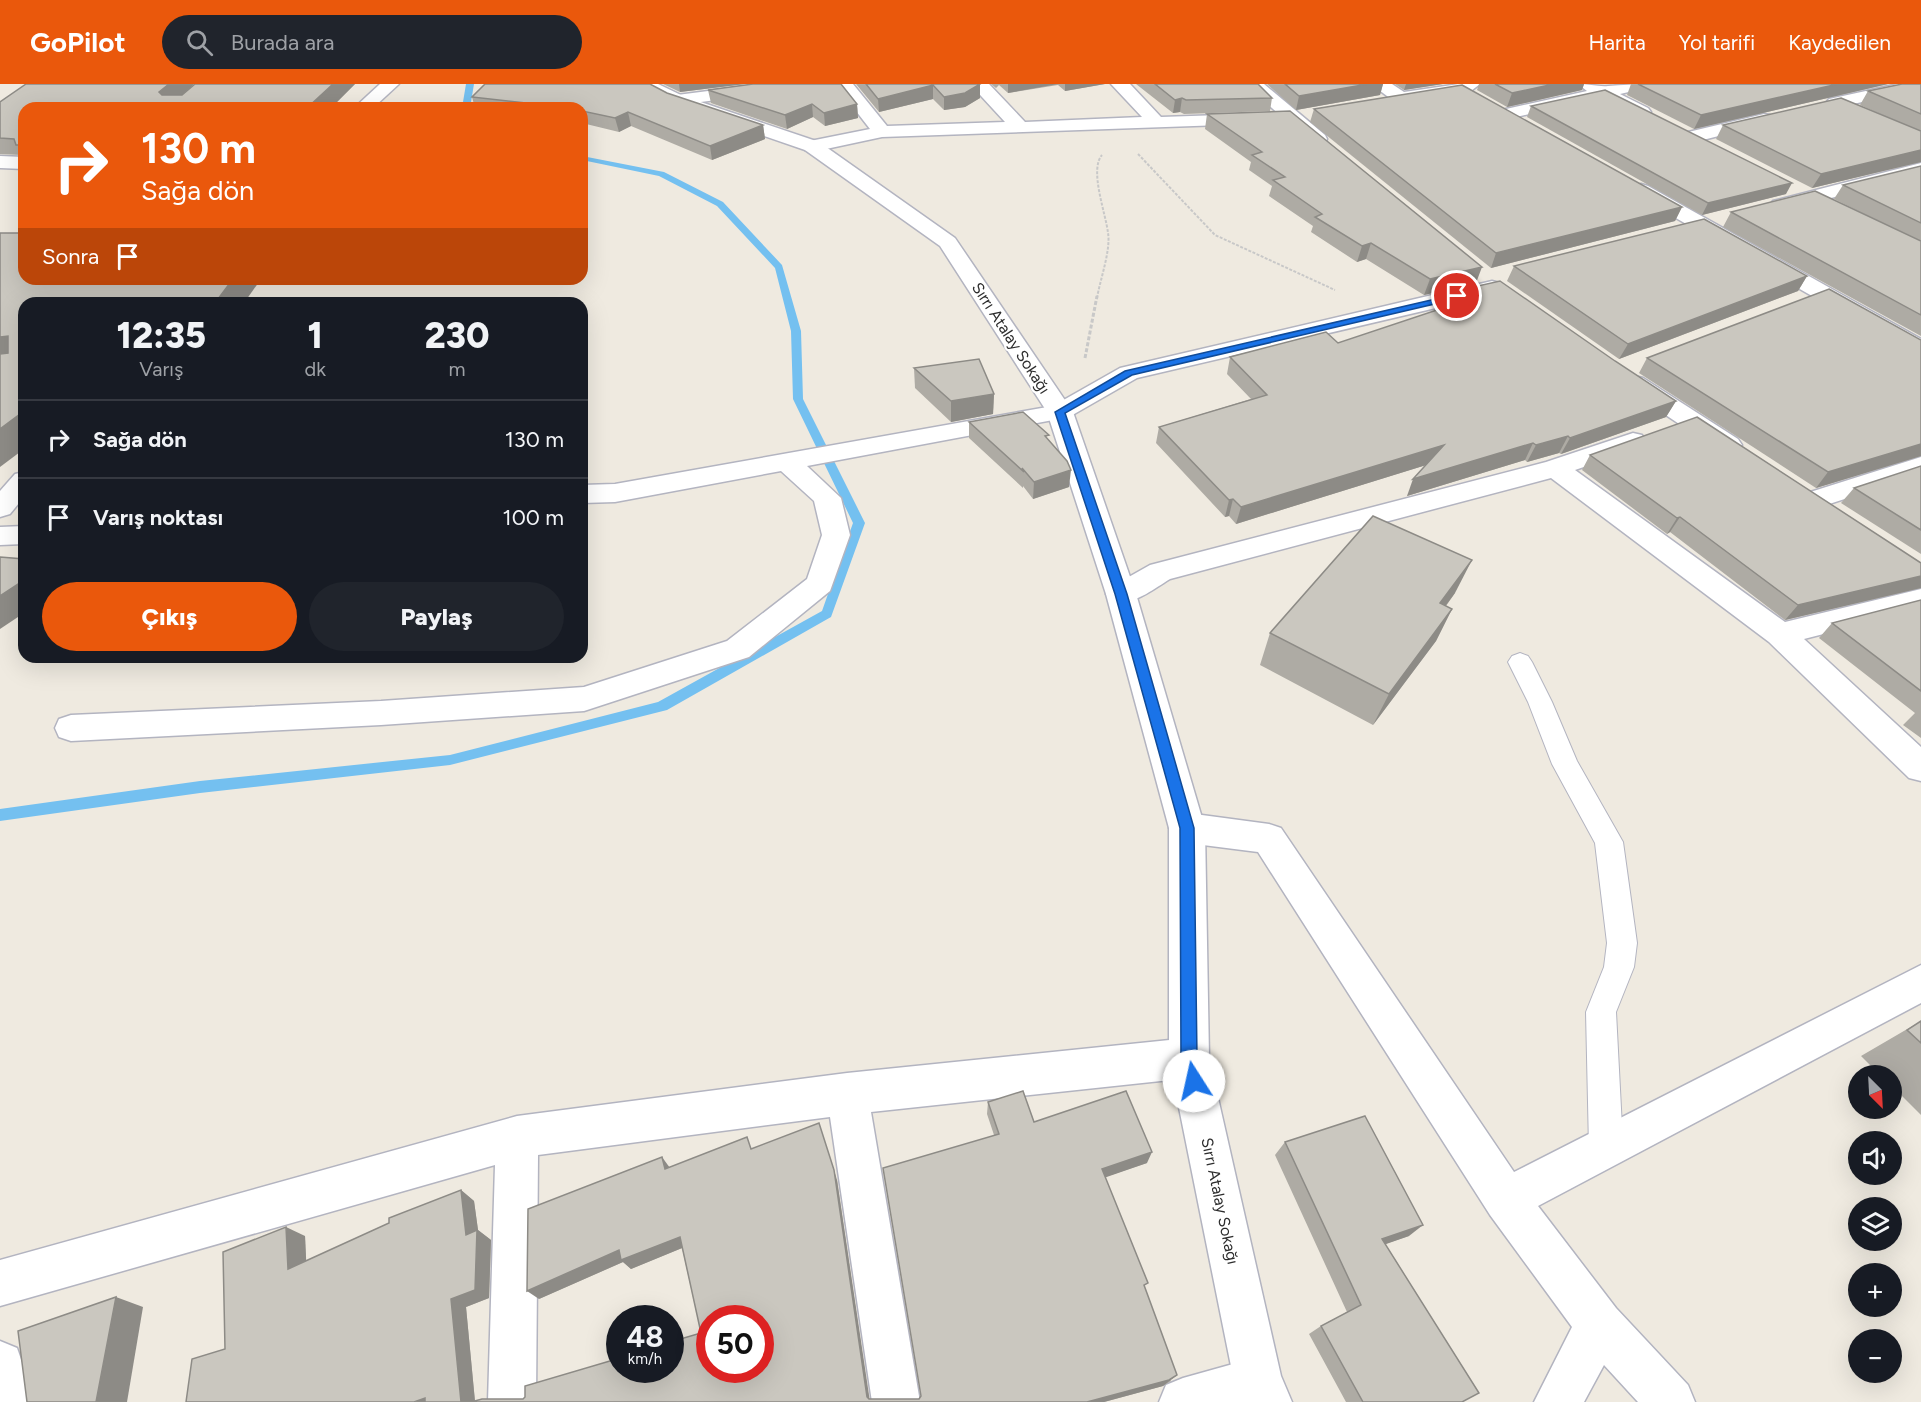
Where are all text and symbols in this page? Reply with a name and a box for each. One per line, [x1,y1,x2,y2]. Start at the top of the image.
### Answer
search box [162,15,582,69]
text: GoPilot [30,25,126,59]
icon: search [183,26,216,59]
text: Burada ara [231,29,335,56]
text: Harita [1589,30,1646,55]
text: Yol tarifi [1679,30,1755,55]
text: Kaydedilen [1788,30,1891,55]
text: 130 m [141,123,256,174]
icon: right [42,126,120,204]
text: Sağa dön [141,174,254,207]
icon: arrive [111,240,144,273]
text: Sonra [42,243,99,270]
pin [1431,270,1482,321]
street label: Sırrı Atalay Sokağı [968,279,1054,397]
icon: arrive [1440,279,1473,312]
text: 12:35 [117,314,206,357]
text: 1 [308,314,323,357]
text: 230 [425,314,489,357]
text: Varış [139,357,183,381]
text: dk [305,357,326,381]
text: m [448,357,465,381]
icon: right [42,423,75,456]
text: Sağa dön [93,426,187,453]
text: 130 m [505,426,564,453]
icon: arrive [42,501,75,534]
text: Varış noktası [93,504,223,531]
text: 100 m [503,504,564,531]
button: Çıkış [42,582,297,651]
button: Paylaş [309,582,564,651]
position arrow [1162,1049,1226,1113]
north arrow [1848,1065,1902,1119]
map controls [1848,1065,1902,1383]
button: sound [1848,1131,1902,1185]
street label: Sırrı Atalay Sokağı [1197,1136,1243,1266]
button: layers [1848,1197,1902,1251]
button: + [1848,1263,1902,1317]
speed limit sign: 50 [696,1305,774,1383]
text: 48 [626,1318,664,1355]
button: − [1848,1329,1902,1383]
text: km/h [628,1350,662,1368]

